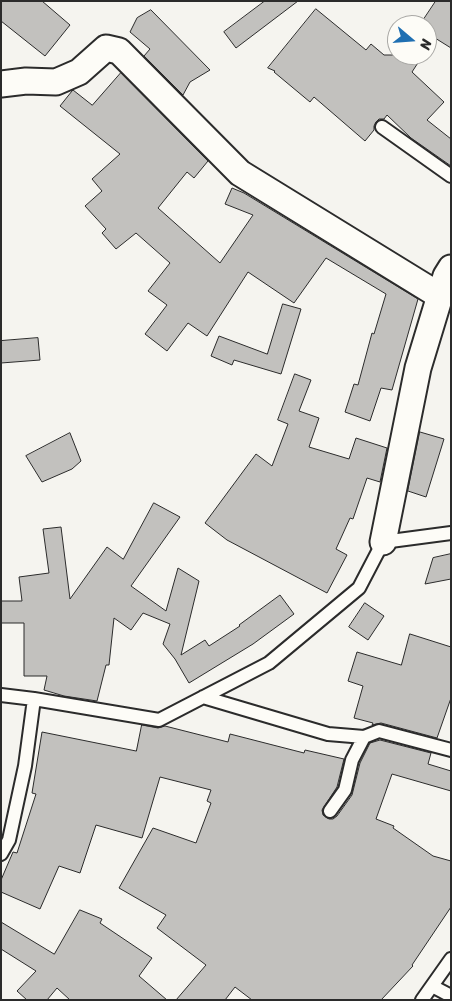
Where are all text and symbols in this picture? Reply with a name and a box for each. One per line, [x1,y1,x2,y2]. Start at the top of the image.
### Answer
north arrow [387,15,437,65]
text: N [412,36,439,53]

